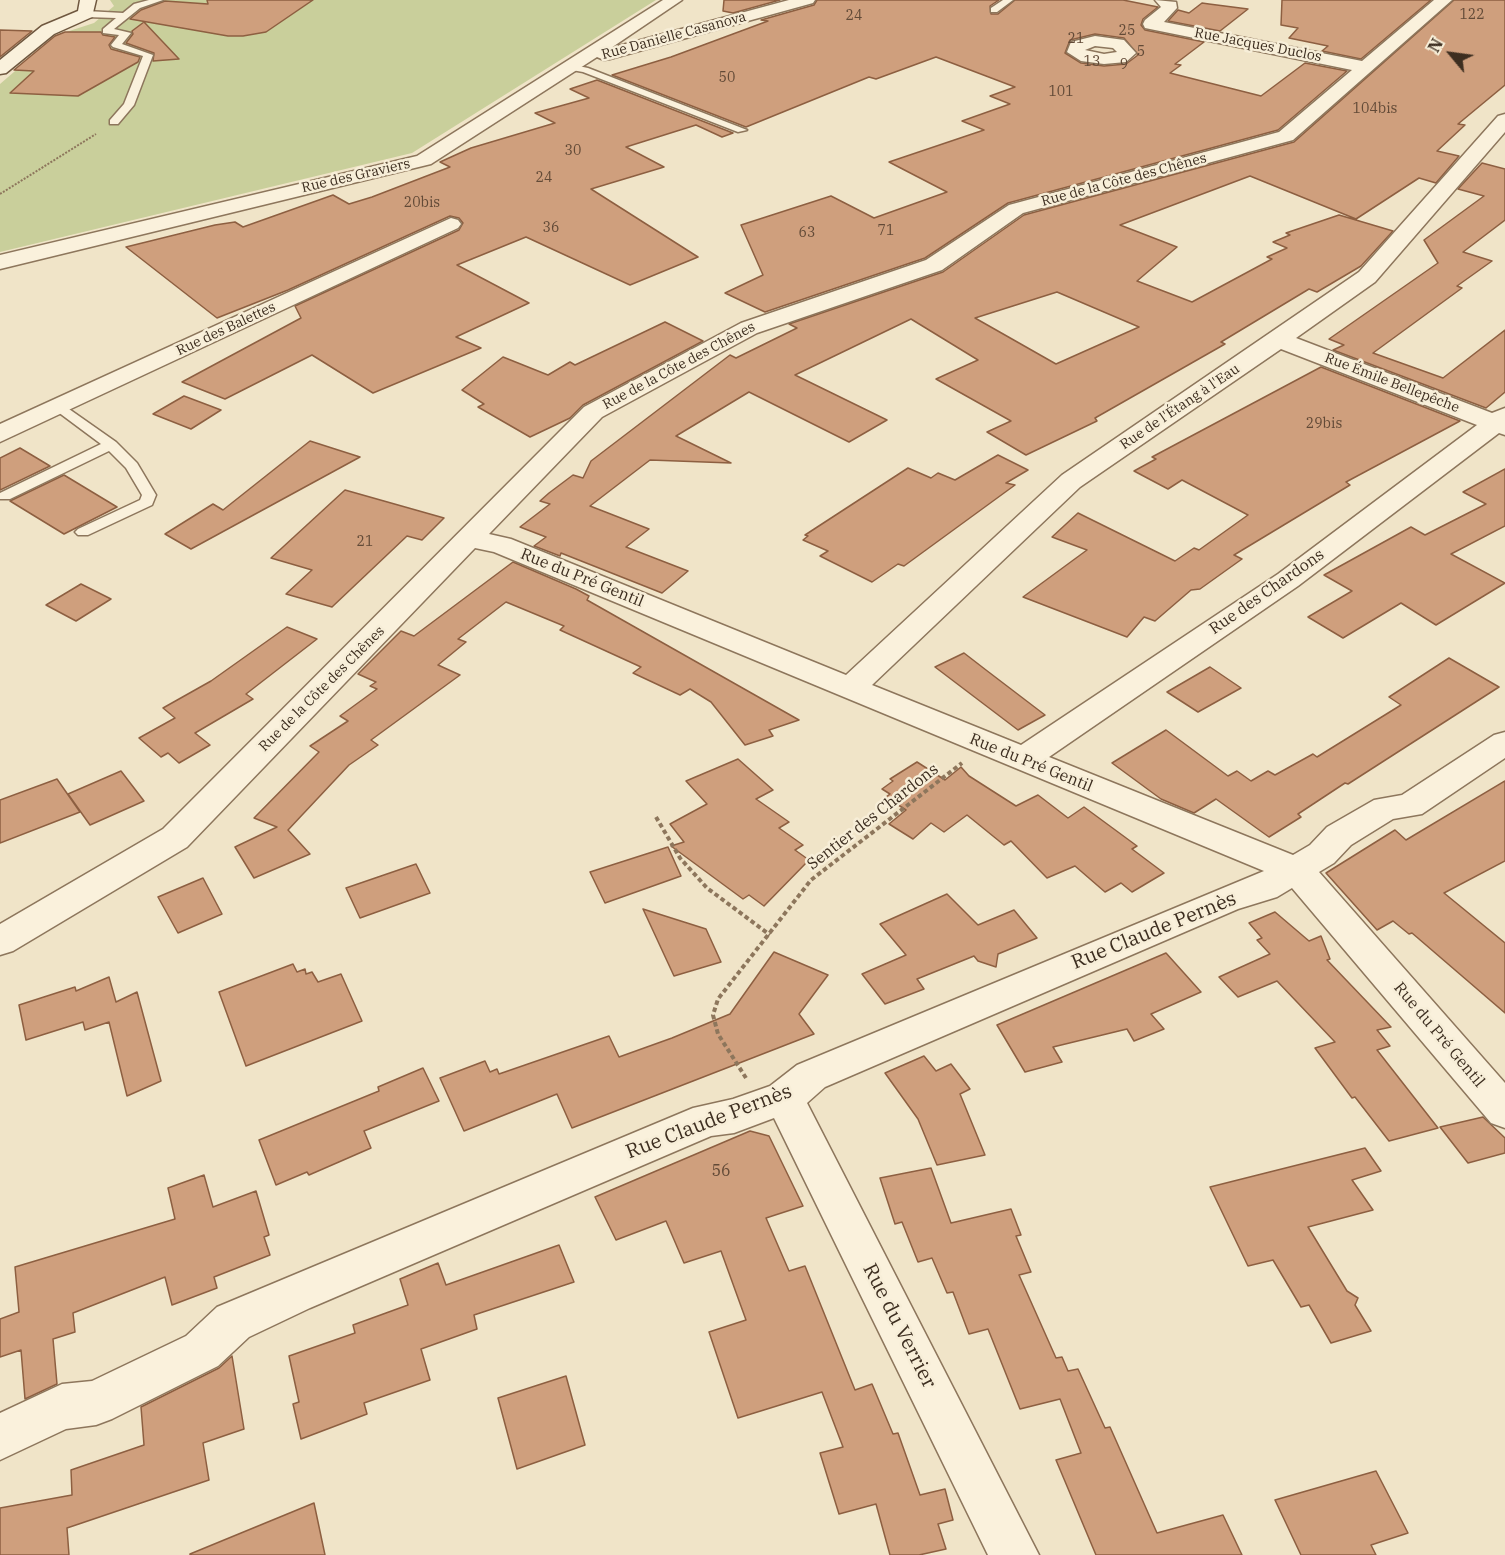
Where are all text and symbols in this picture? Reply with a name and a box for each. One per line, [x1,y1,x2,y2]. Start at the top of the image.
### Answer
house number: 122 [1459,7,1485,23]
house number: 24 [846,8,862,24]
street label: Rue Danielle Casanova [600,9,748,63]
house number: 25 [1119,23,1135,39]
street label: Rue Jacques Duclos [1193,24,1323,66]
north arrow [1421,24,1481,84]
house number: 21 [1068,31,1084,47]
text: N [1423,35,1447,56]
house number: 5 [1137,44,1145,60]
house number: 13 [1084,54,1100,70]
house number: 9 [1120,57,1128,73]
house number: 50 [719,70,735,86]
house number: 101 [1048,84,1074,100]
house number: 104bis [1353,101,1397,117]
house number: 30 [565,143,581,159]
street label: Rue de la Côte des Chênes [1040,150,1208,210]
street label: Rue des Graviers [300,155,412,197]
house number: 24 [536,170,552,186]
house number: 20bis [404,195,440,211]
house number: 36 [543,220,559,236]
house number: 71 [878,223,894,239]
house number: 63 [799,225,815,241]
street label: Rue des Balettes [174,299,278,359]
street label: Rue de la Côte des Chênes [600,319,758,413]
street label: Rue Émile Bellepêche [1322,350,1462,416]
street label: Rue de l'Étang à l'Eau [1117,361,1243,453]
house number: 29bis [1306,416,1342,432]
house number: 21 [357,534,373,550]
street label: Rue du Pré Gentil [518,545,646,611]
street label: Rue des Chardons [1206,545,1328,639]
street label: Rue de la Côte des Chênes [256,623,388,755]
street label: Rue du Pré Gentil [967,730,1095,796]
street label: Sentier des Chardons [804,760,942,874]
street label: Rue Claude Pernès [1068,887,1240,975]
street label: Rue du Pré Gentil [1389,979,1489,1091]
street label: Rue Claude Pernès [623,1079,795,1165]
house number: 56 [711,1161,731,1181]
street label: Rue du Verrier [857,1260,941,1392]

